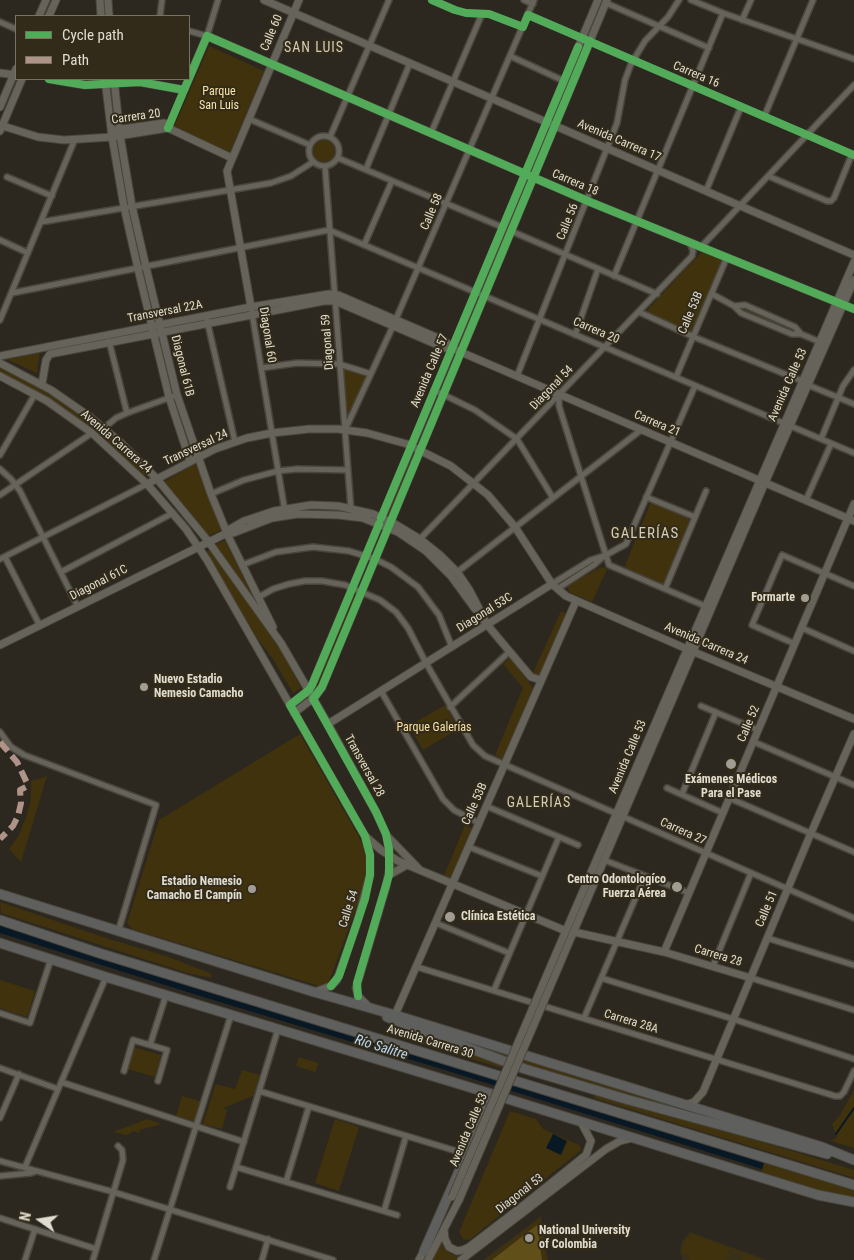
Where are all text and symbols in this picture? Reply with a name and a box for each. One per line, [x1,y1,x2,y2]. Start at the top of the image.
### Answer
street label: Calle 60 [258,13,286,53]
legend [15,15,190,80]
text: Cycle path [62,26,124,44]
district label: SAN LUIS [283,40,345,56]
text: Path [62,51,89,69]
street label: Carrera 16 [671,59,721,91]
park label: Parque San Luis [199,85,239,113]
street label: Carrera 20 [111,106,161,128]
street label: Avenida Carrera 17 [575,117,663,165]
street label: Carrera 18 [550,167,600,199]
street label: Calle 58 [418,192,446,232]
street label: Calle 56 [554,202,582,242]
street label: Calle 53B [676,290,706,336]
street label: Transversal 22A [126,298,204,326]
street label: Diagonal 60 [255,306,279,364]
street label: Diagonal 59 [319,313,337,371]
street label: Carrera 20 [571,315,621,347]
street label: Avenida Calle 57 [408,332,452,410]
street label: Diagonal 61B [167,334,197,398]
street label: Avenida Calle 53 [765,346,811,424]
street label: Diagonal 54 [527,363,577,413]
street label: Avenida Carrera 24 [78,407,154,477]
street label: Carrera 21 [632,408,682,440]
street label: Transversal 24 [162,427,230,469]
district label: GALERÍAS [610,525,680,543]
street label: Diagonal 61C [68,562,130,604]
street label: Diagonal 53C [454,590,516,636]
place label: Formarte [751,591,795,605]
marker: Formarte [799,592,811,604]
street label: Avenida Carrera 24 [662,620,750,668]
place label: Nuevo Estadio Nemesio Camacho [154,673,243,701]
marker: Nuevo Estadio Nemesio Camacho [138,681,150,693]
street label: Calle 52 [735,704,763,744]
street label: Avenida Calle 53 [606,718,650,796]
park label: Parque Galerías [397,721,471,735]
street label: Transversal 28 [341,732,387,800]
marker: Exámenes Médicos Para el Pase [724,757,738,771]
place label: Exámenes Médicos Para el Pase [685,773,777,801]
street label: Calle 53B [459,781,491,827]
district label: GALERÍAS [506,795,572,811]
street label: Carrera 27 [658,815,708,849]
place label: Centro Odontologíco Fuerza Aérea [567,873,666,901]
place label: Estadio Nemesio Camacho El Campín [147,875,242,903]
marker: Centro Odontologíco Fuerza Aérea [670,880,684,894]
marker: Estadio Nemesio Camacho El Campín [246,883,258,895]
street label: Calle 54 [336,889,362,929]
street label: Calle 51 [753,889,781,929]
marker: Clínica Estética [443,910,457,924]
place label: Clínica Estética [461,910,536,924]
street label: Carrera 28 [692,942,744,970]
street label: Carrera 28A [602,1007,660,1037]
street label: Avenida Carrera 30 [385,1022,475,1062]
water label: Río Salitre [352,1032,410,1064]
street label: Avenida Calle 53 [447,1091,491,1169]
street label: Diagonal 53 [493,1171,547,1217]
north arrow [15,1195,65,1245]
text: N [17,1211,34,1223]
place label: National University of Colombia [539,1224,630,1252]
marker: National University of Colombia [523,1232,535,1244]

